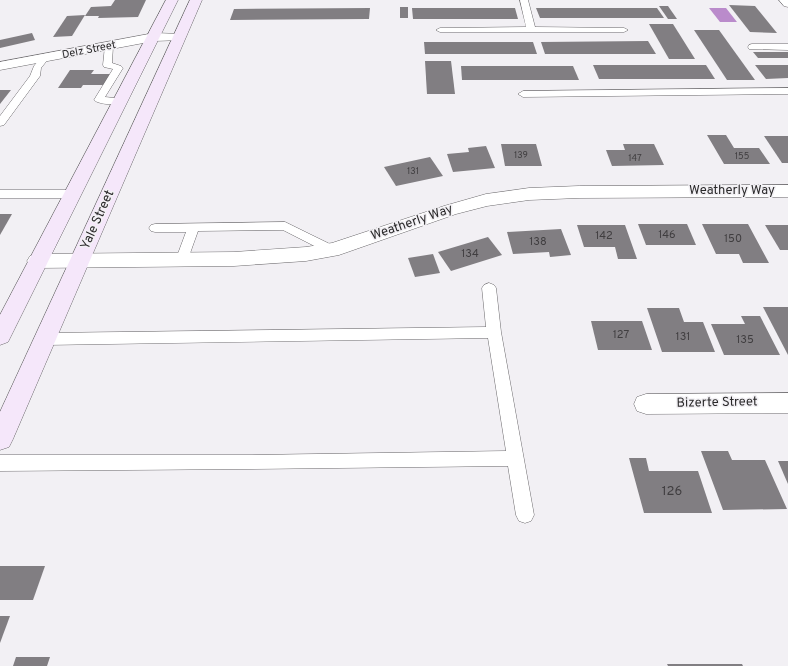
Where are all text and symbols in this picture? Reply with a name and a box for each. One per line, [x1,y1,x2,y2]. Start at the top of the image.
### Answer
street label: Delz Street [61,38,117,62]
house number: 139 [514,150,528,161]
house number: 155 [735,151,749,162]
house number: 147 [628,153,642,164]
house number: 131 [407,166,419,177]
street label: Weatherly Way [689,183,775,199]
street label: Yale Street [78,188,118,252]
street label: Weatherly Way [369,201,455,245]
house number: 146 [658,228,676,242]
house number: 142 [595,229,613,243]
house number: 150 [724,232,742,246]
house number: 138 [529,235,547,249]
house number: 134 [461,247,479,261]
house number: 127 [613,328,629,342]
house number: 131 [676,330,690,344]
house number: 135 [736,333,754,347]
street label: Bizerte Street [676,394,758,412]
house number: 126 [662,484,682,500]

